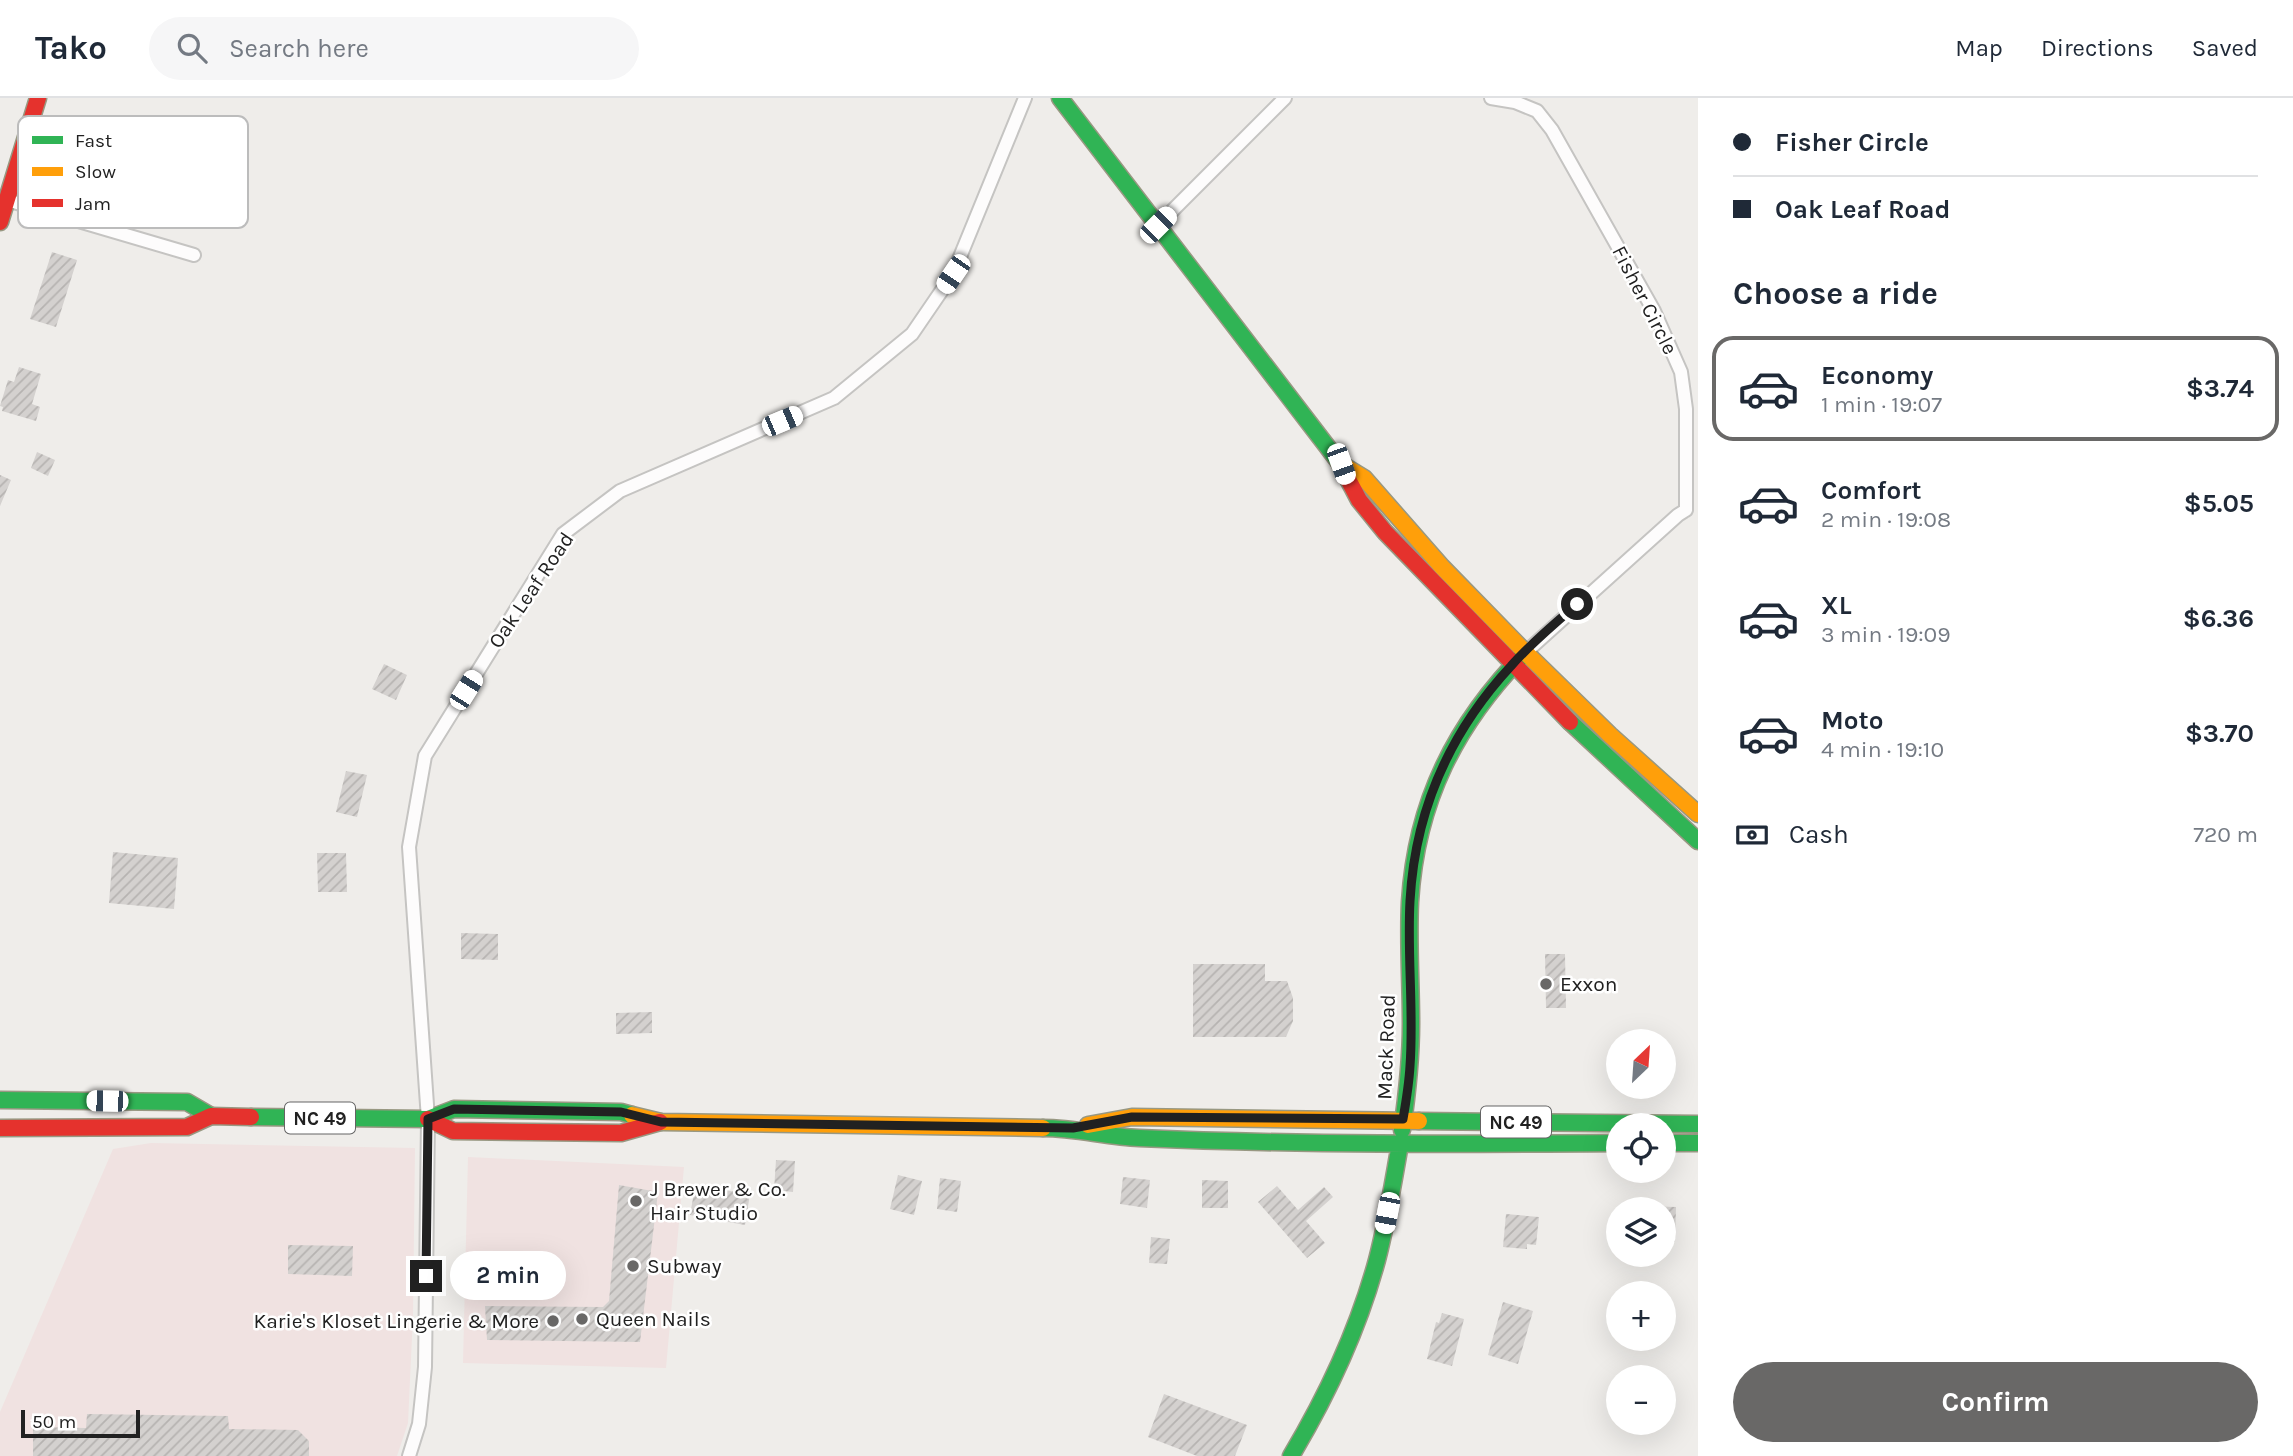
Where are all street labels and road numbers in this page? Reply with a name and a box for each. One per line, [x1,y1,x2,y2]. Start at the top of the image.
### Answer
street label: Fisher Circle [1607,242,1683,358]
street label: Oak Leaf Road [483,527,579,653]
street label: Mack Road [1372,994,1400,1100]
road number: NC 49 [285,1102,355,1134]
road number: NC 49 [1481,1106,1551,1138]

